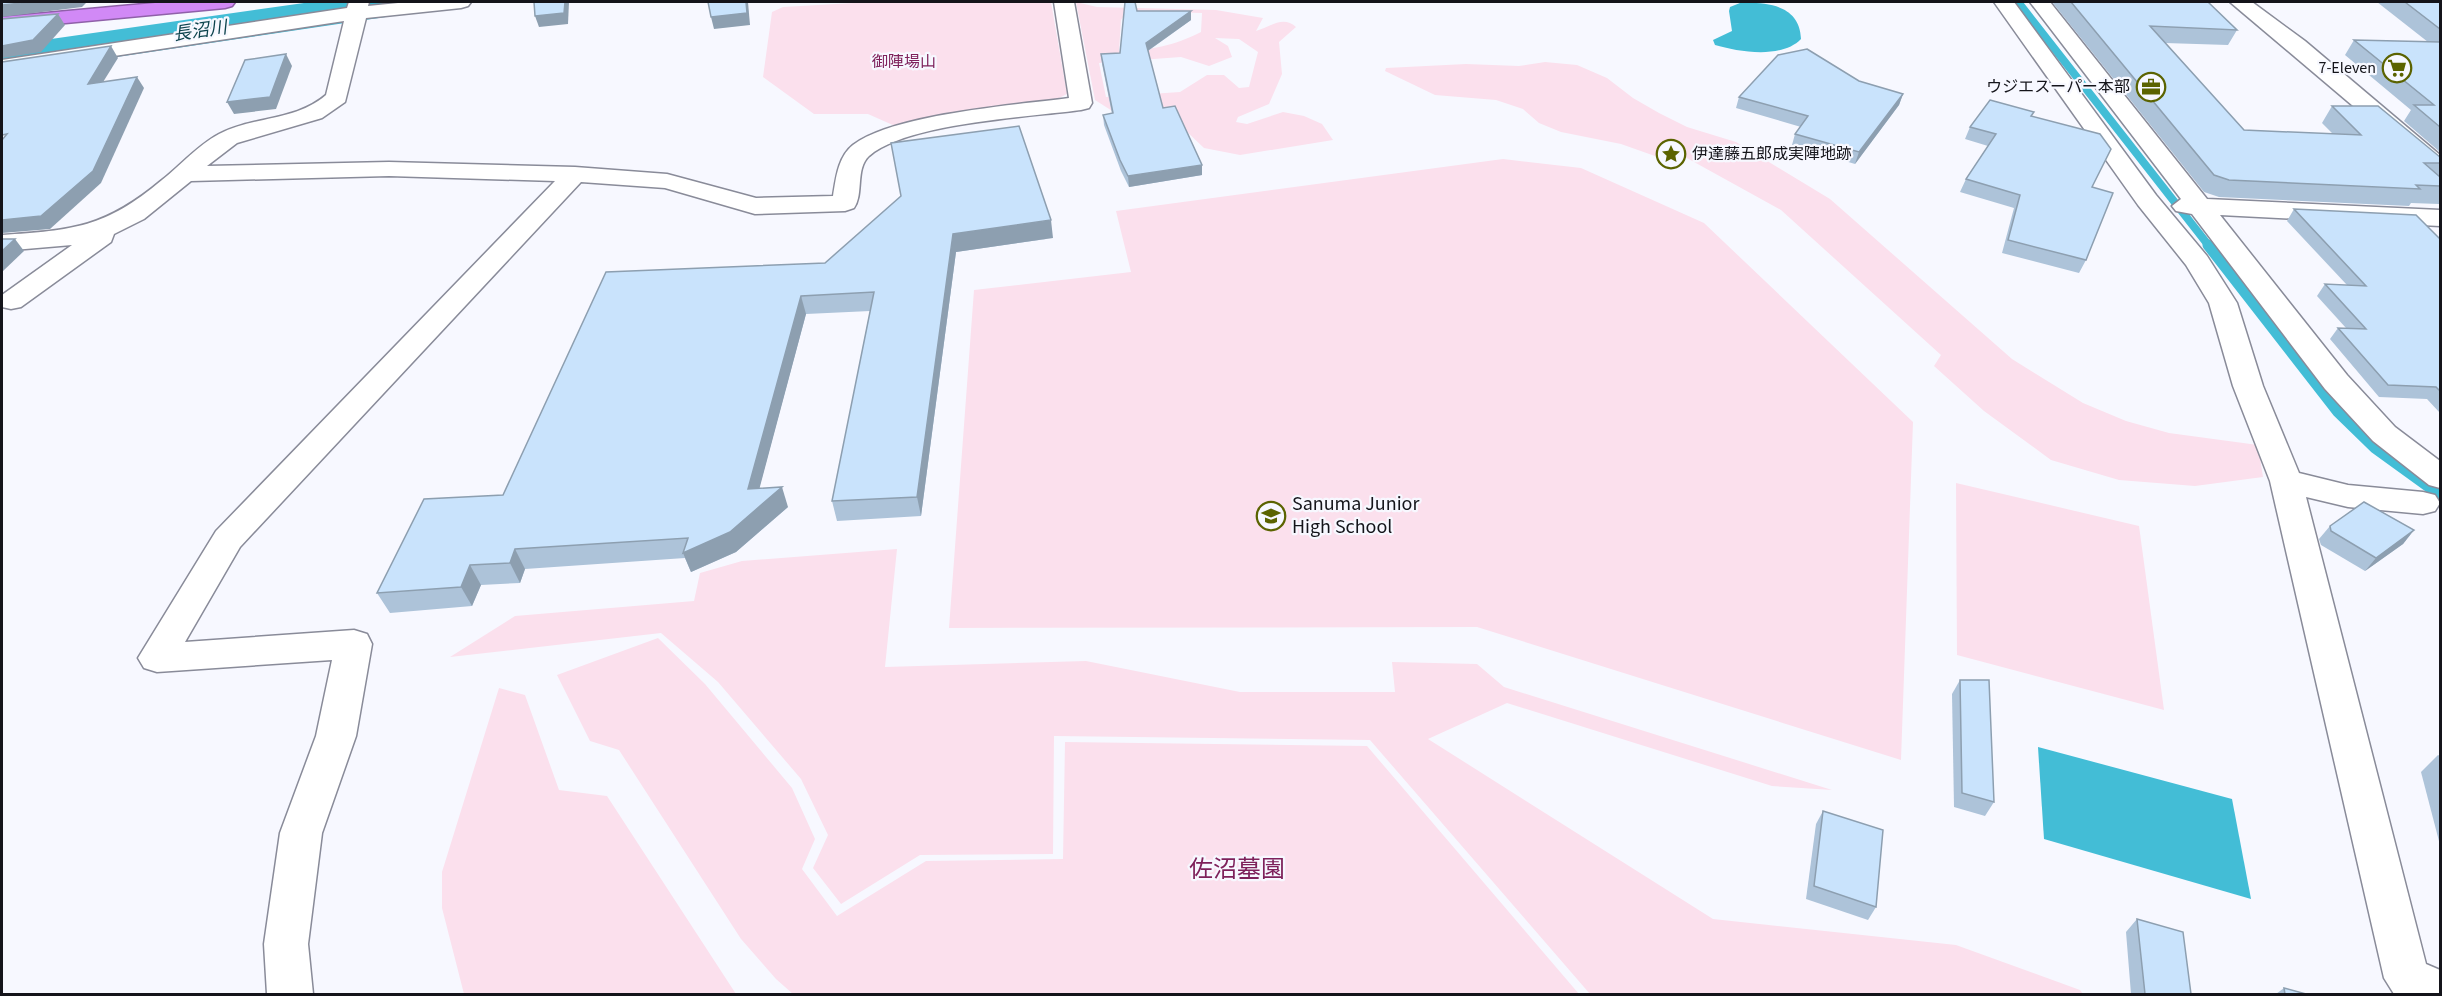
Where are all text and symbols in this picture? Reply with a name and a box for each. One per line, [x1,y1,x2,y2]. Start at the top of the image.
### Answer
water label: 長沼川 [172,15,230,47]
park label: 御陣場山 [872,51,936,73]
supermarket icon: 7-Eleven [2381,52,2413,84]
place label: 7-Eleven [2318,57,2376,79]
office icon: ウジエスーパー本部 [2135,71,2167,103]
place label: ウジエスーパー本部 [1986,76,2130,98]
place icon: 伊達藤五郎成実陣地跡 [1655,138,1687,170]
place label: 伊達藤五郎成実陣地跡 [1692,143,1852,165]
place label: Sanuma Junior High School [1292,490,1419,541]
school or university icon: Sanuma Junior High School [1255,500,1287,532]
park label: 佐沼墓園 [1189,852,1285,887]

